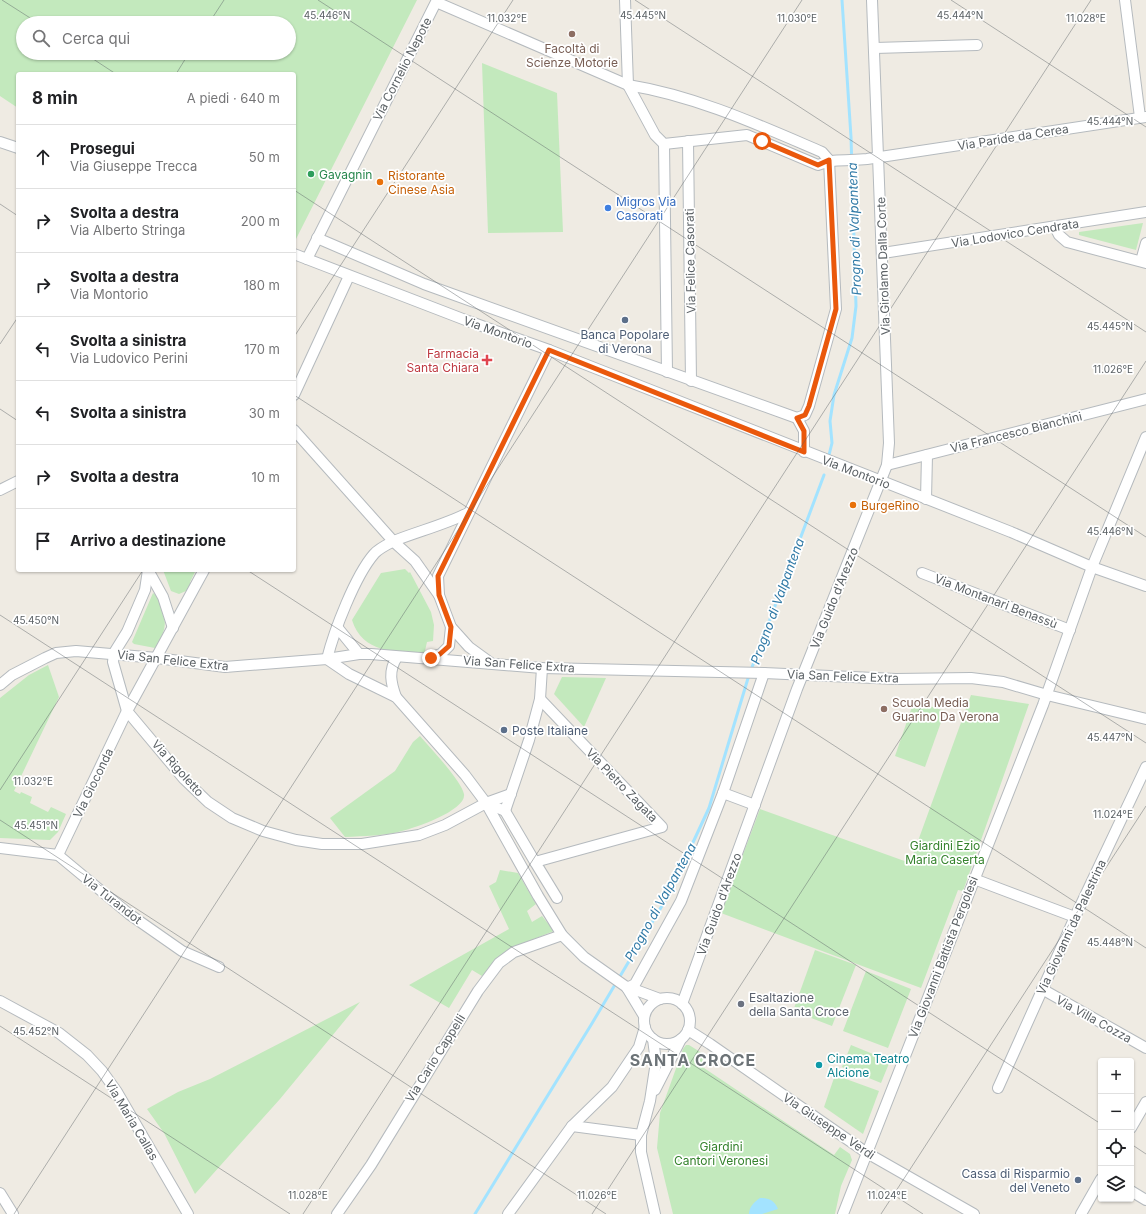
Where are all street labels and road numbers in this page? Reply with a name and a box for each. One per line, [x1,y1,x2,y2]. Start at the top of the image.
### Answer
street label: Via Cornelio Nepote [369,15,435,123]
street label: Via Paride da Cerea [956,121,1070,153]
street label: Via Girolamo Dalla Corte [873,197,893,335]
street label: Via Felice Casorati [682,208,698,314]
street label: Via Lodovico Cendrata [950,216,1080,250]
street label: Via Montorio [461,313,535,351]
street label: Via Francesco Bianchini [948,408,1084,456]
street label: Via Montorio [820,452,892,492]
street label: Via Guido d'Arezzo [807,545,861,651]
street label: Via Montanari Benassù [932,571,1060,631]
street label: Via San Felice Extra [117,647,229,673]
street label: Via San Felice Extra [463,653,575,675]
street label: Via San Felice Extra [787,667,899,685]
street label: Via Rigoletto [149,737,207,799]
street label: Via Pietro Zagata [583,745,661,825]
street label: Via Gioconda [70,746,116,820]
street label: Via Guido d'Arezzo [694,851,744,957]
street label: Via Giovanni da Palestrina [1033,857,1109,997]
street label: Via Turandot [79,871,145,927]
street label: Via Giovanni Battista Pergolesi [905,874,981,1040]
street label: Via Villa Cozza [1054,992,1134,1046]
street label: Via Carlo Cappelli [402,1011,468,1105]
street label: Via Maria Callas [102,1077,162,1163]
street label: Via Giuseppe Verdi [780,1090,878,1162]

